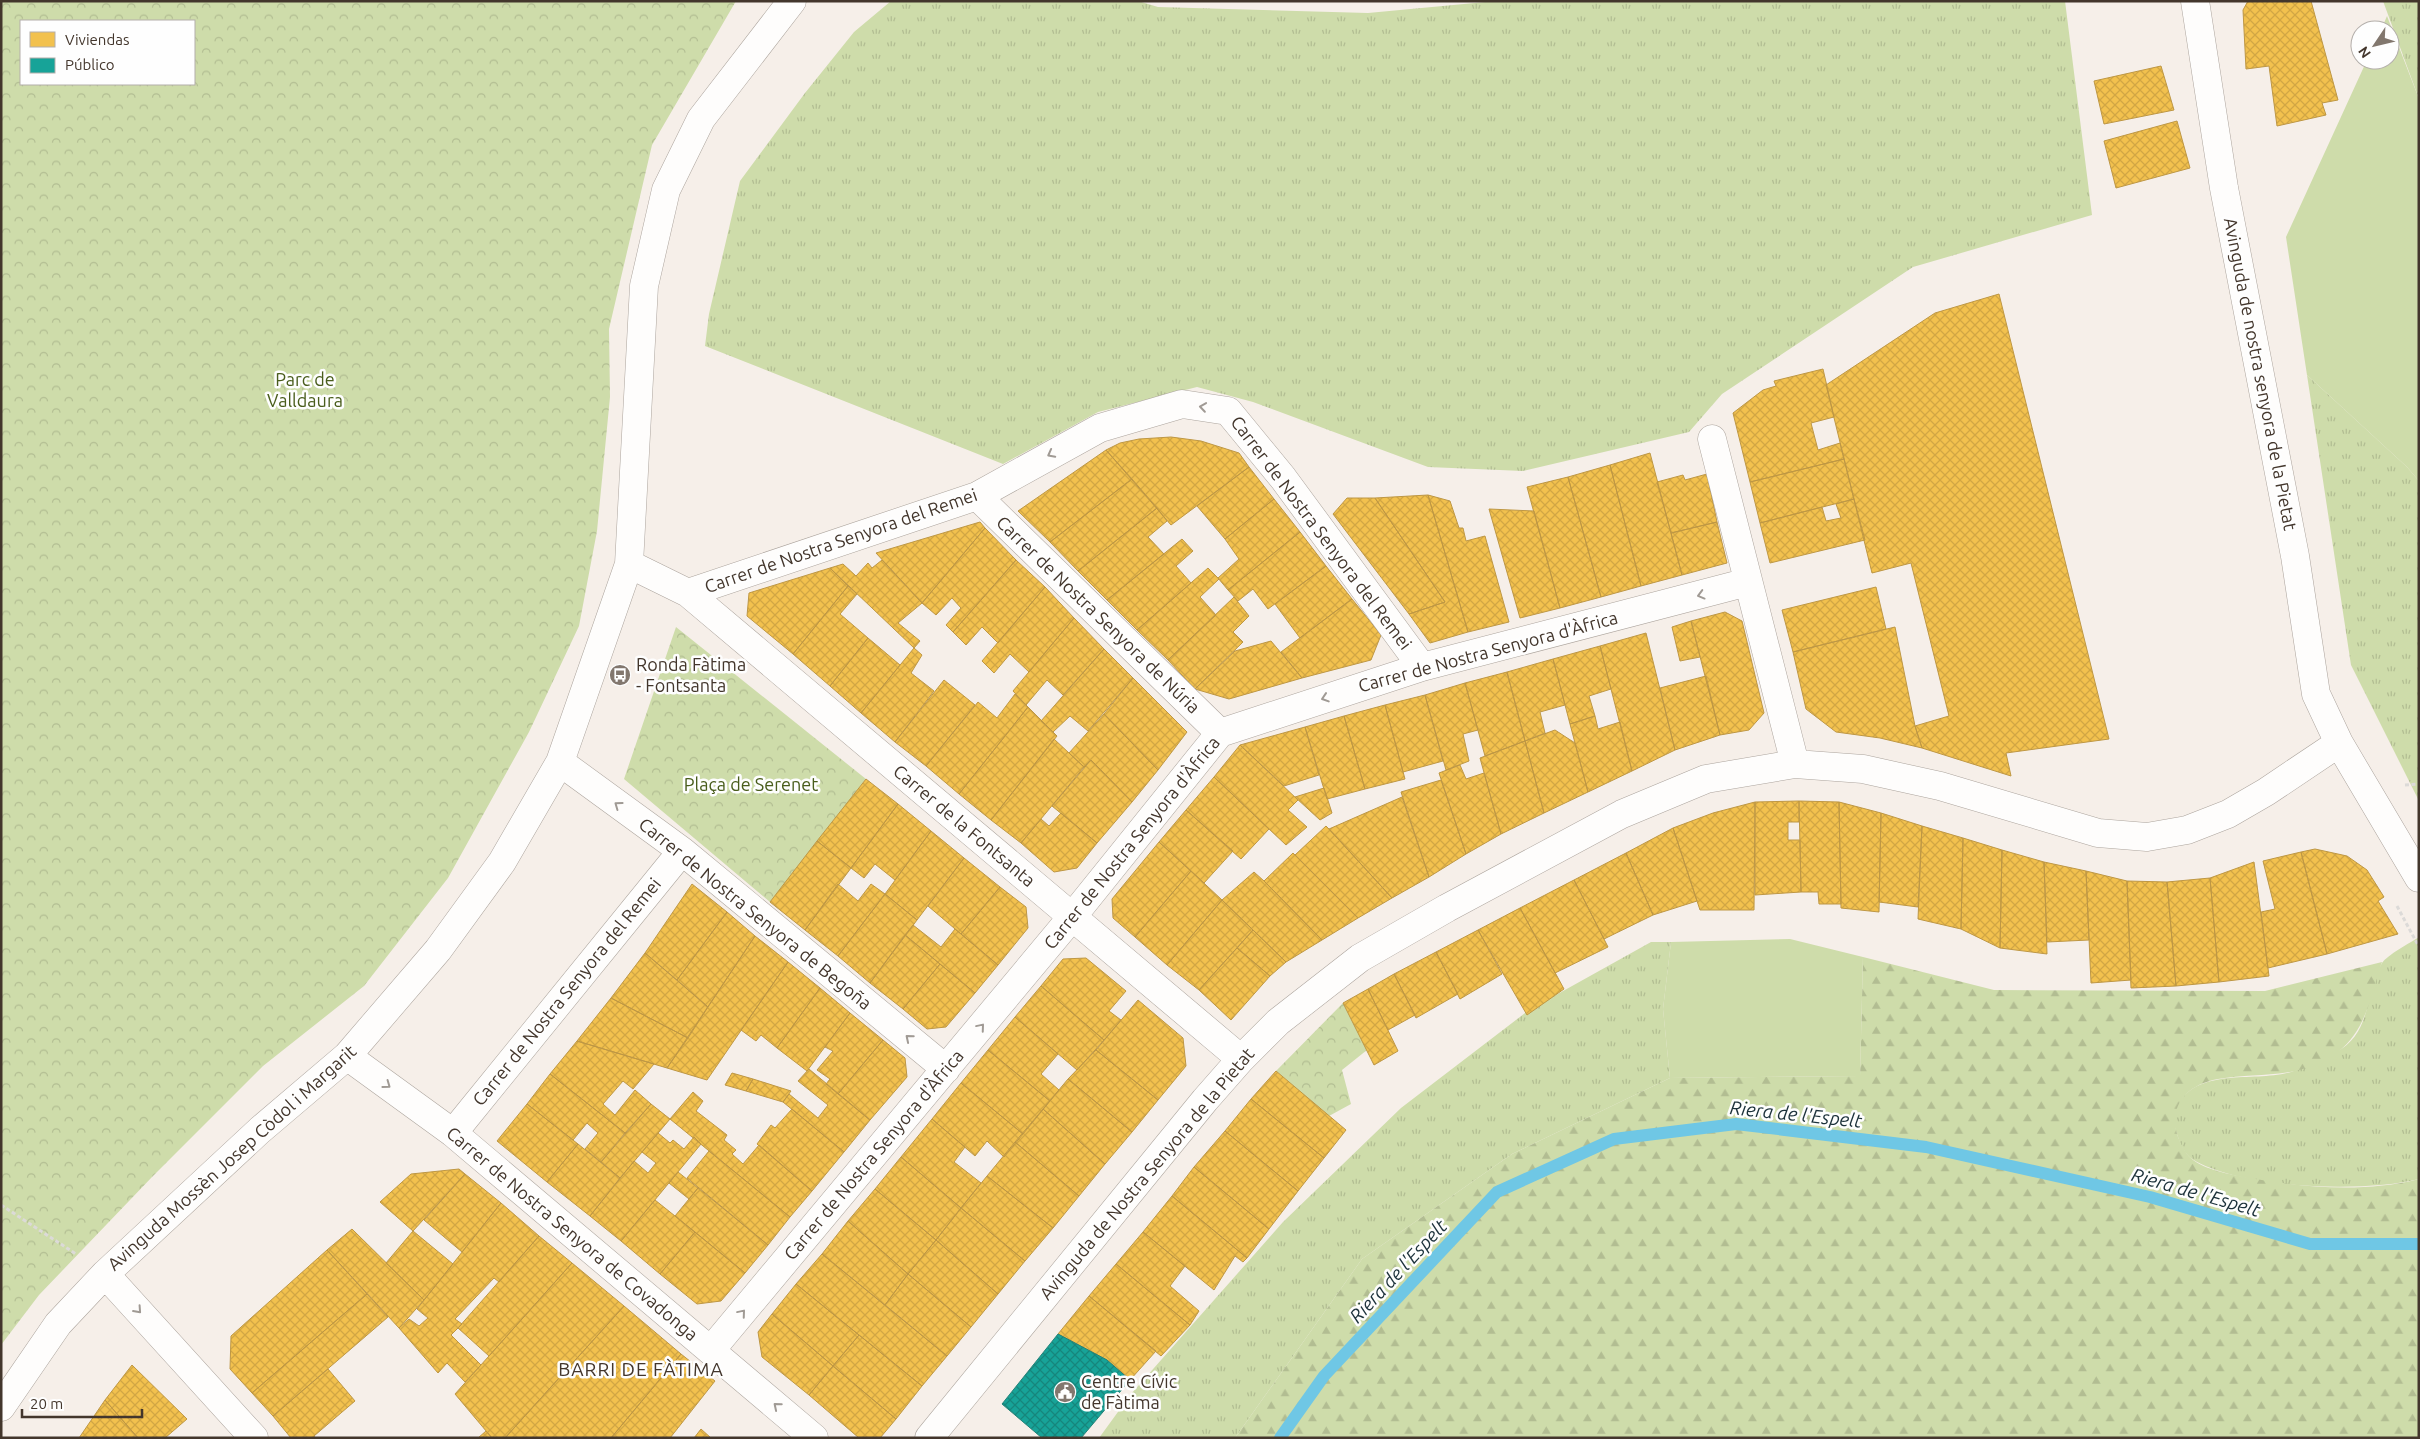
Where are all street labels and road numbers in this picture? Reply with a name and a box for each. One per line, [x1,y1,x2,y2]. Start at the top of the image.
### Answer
street label: Avinguda de nostra senyora de la Pietat [2221,216,2301,532]
street label: Carrer de Nostra Senyora del Remei [1227,412,1416,653]
street label: Carrer de Nostra Senyora del Remei [702,484,980,596]
street label: Carrer de Nostra Senyora de Núria [993,512,1204,717]
street label: Carrer de Nostra Senyora d'Àfrica [1356,606,1620,695]
street label: Carrer de Nostra Senyora d'Àfrica [1038,731,1223,953]
street label: Carrer de la Fontsanta [890,760,1039,890]
street label: Carrer de Nostra Senyora de Begoña [635,813,876,1013]
street label: Carrer de Nostra Senyora del Remei [468,874,664,1109]
street label: Avinguda Mossèn Josep Còdol i Margarit [103,1040,359,1274]
street label: Avinguda de Nostra Senyora de la Pietat [1035,1043,1258,1303]
street label: Carrer de Nostra Senyora d'Àfrica [779,1045,967,1263]
street label: Carrer de Nostra Senyora de Covadonga [443,1122,702,1344]

